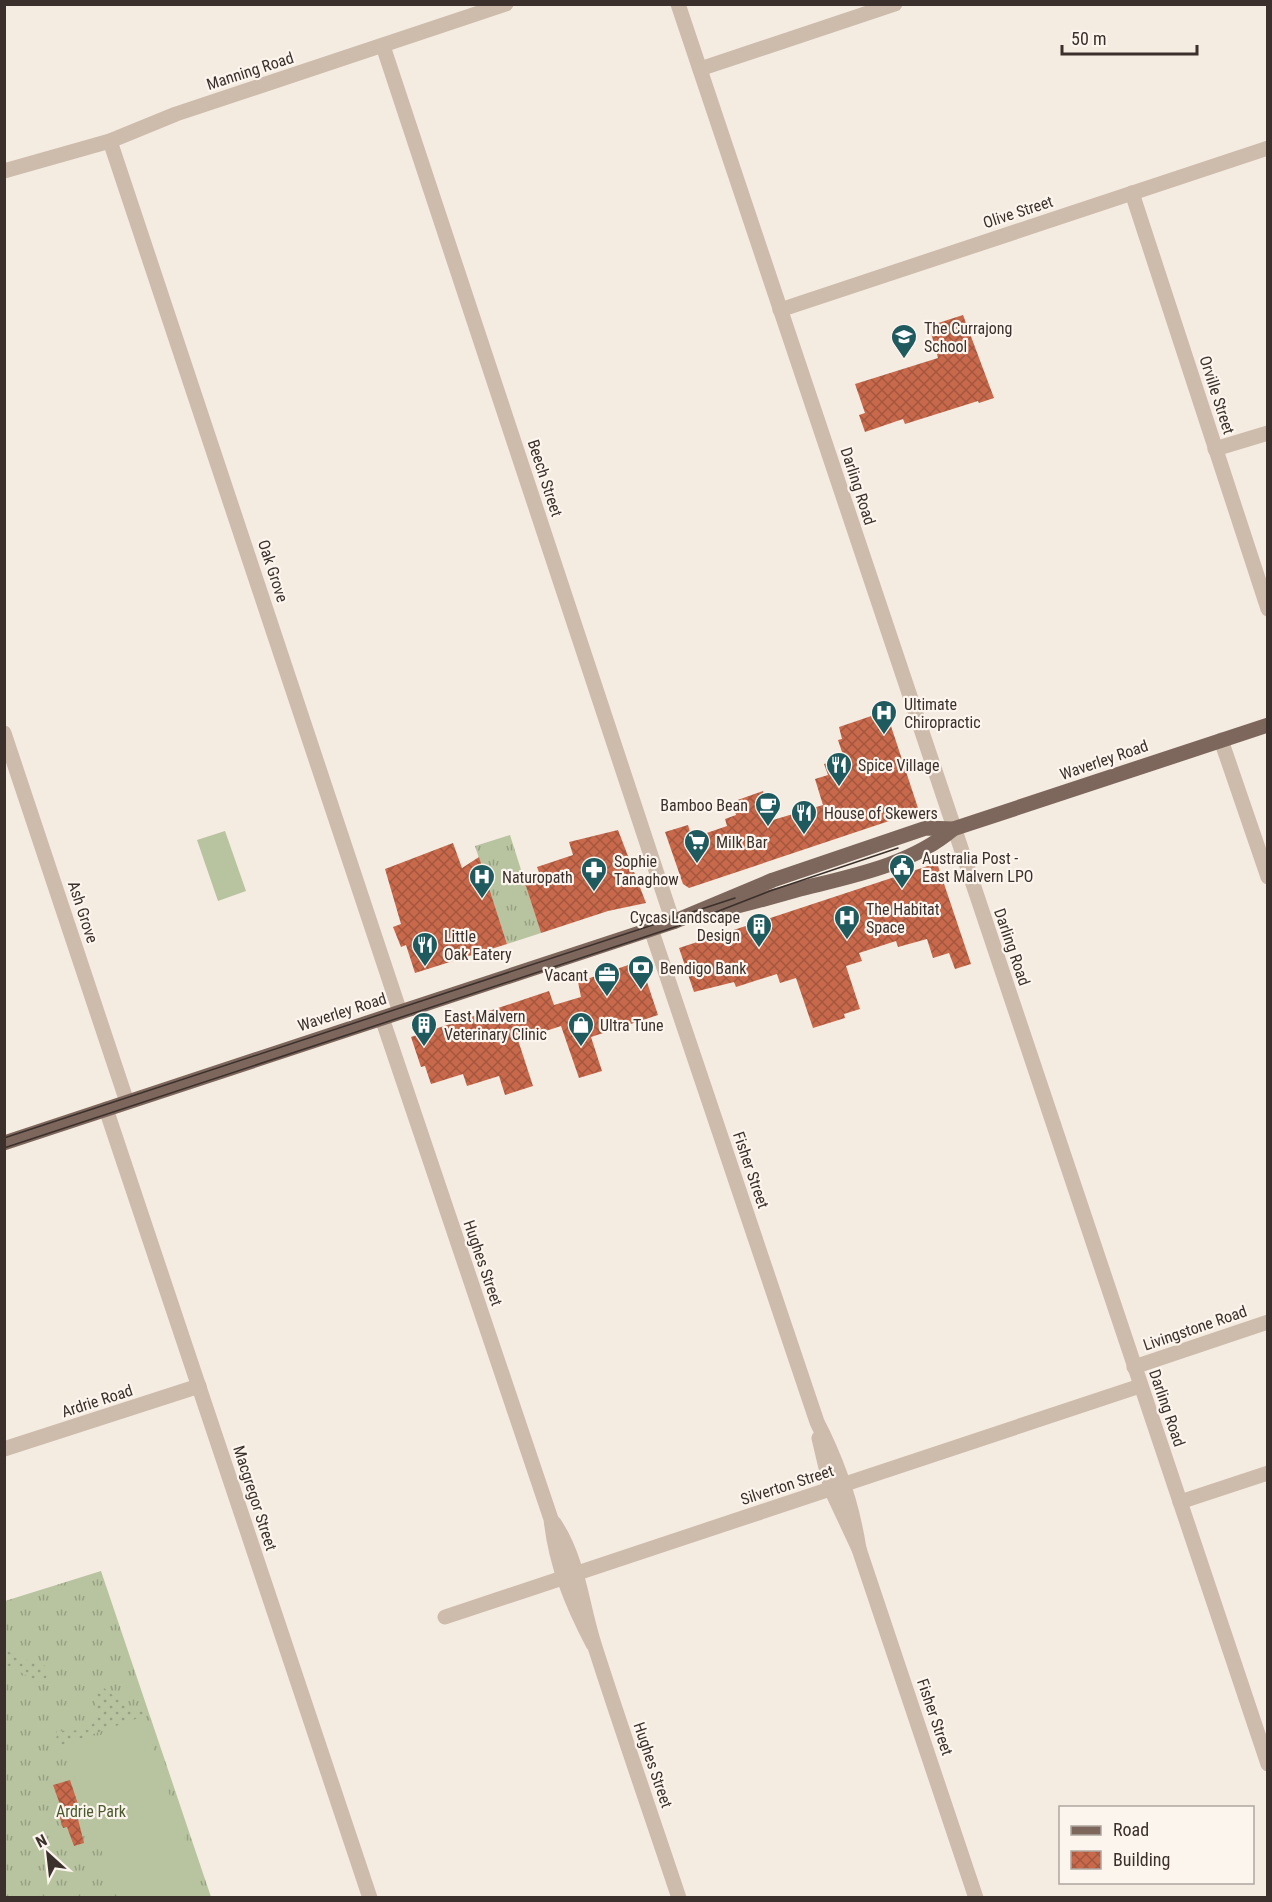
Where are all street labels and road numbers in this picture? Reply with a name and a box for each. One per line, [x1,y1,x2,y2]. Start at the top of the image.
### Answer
street label: Manning Road [204,48,296,94]
street label: Olive Street [981,192,1056,232]
street label: Orville Street [1195,353,1239,437]
street label: Beech Street [524,437,566,519]
street label: Darling Road [837,445,879,527]
street label: Oak Grove [254,537,292,605]
street label: Waverley Road [1057,736,1151,784]
street label: Ash Grove [64,879,102,945]
street label: Darling Road [990,906,1034,988]
street label: Waverley Road [295,989,389,1035]
street label: Fisher Street [729,1129,773,1211]
street label: Hughes Street [459,1218,507,1309]
street label: Livingstone Road [1141,1301,1249,1355]
street label: Darling Road [1145,1367,1189,1449]
street label: Ardrie Road [59,1381,135,1421]
street label: Macgregor Street [229,1443,281,1553]
street label: Silverton Street [738,1461,836,1509]
street label: Fisher Street [913,1676,957,1758]
street label: Hughes Street [629,1720,677,1811]

